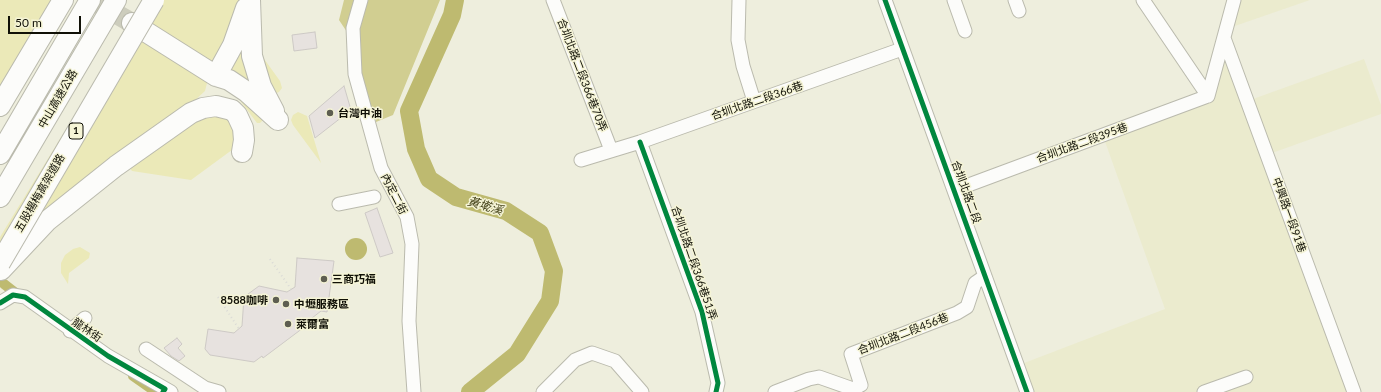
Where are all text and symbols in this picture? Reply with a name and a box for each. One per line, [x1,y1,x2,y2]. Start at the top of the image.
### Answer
scale bar [10,8,83,34]
text: 50 m [15,15,42,30]
street label: 合圳北路二段366巷70弄 [554,17,610,133]
street label: 中山高速公路 [36,67,80,131]
street label: 合圳北路二段366巷 [709,79,805,123]
place label: 台灣中油 [338,106,382,120]
marker: 台灣中油 [325,108,335,118]
street label: 合圳北路二段395巷 [1035,120,1129,166]
road number: 1 [69,123,83,139]
street label: 五股楊梅高架道路 [12,152,68,234]
street label: 合圳北路二段 [949,159,983,225]
street label: 內定二街 [378,171,410,217]
street label: 中興路一段91巷 [1269,176,1309,254]
water label: 黃墘溪 [466,194,504,218]
street label: 合圳北路二段366巷51弄 [668,204,720,322]
place label: 三商巧福 [332,272,376,286]
marker: 三商巧福 [319,274,329,284]
place label: 8588咖啡 [220,293,268,307]
marker: 8588咖啡 [271,295,281,305]
place label: 中壢服務區 [294,297,349,311]
marker: 中壢服務區 [281,299,291,309]
street label: 合圳北路二段456巷 [856,311,950,357]
street label: 龍林街 [70,315,104,345]
place label: 萊爾富 [296,317,329,331]
marker: 萊爾富 [283,319,293,329]

